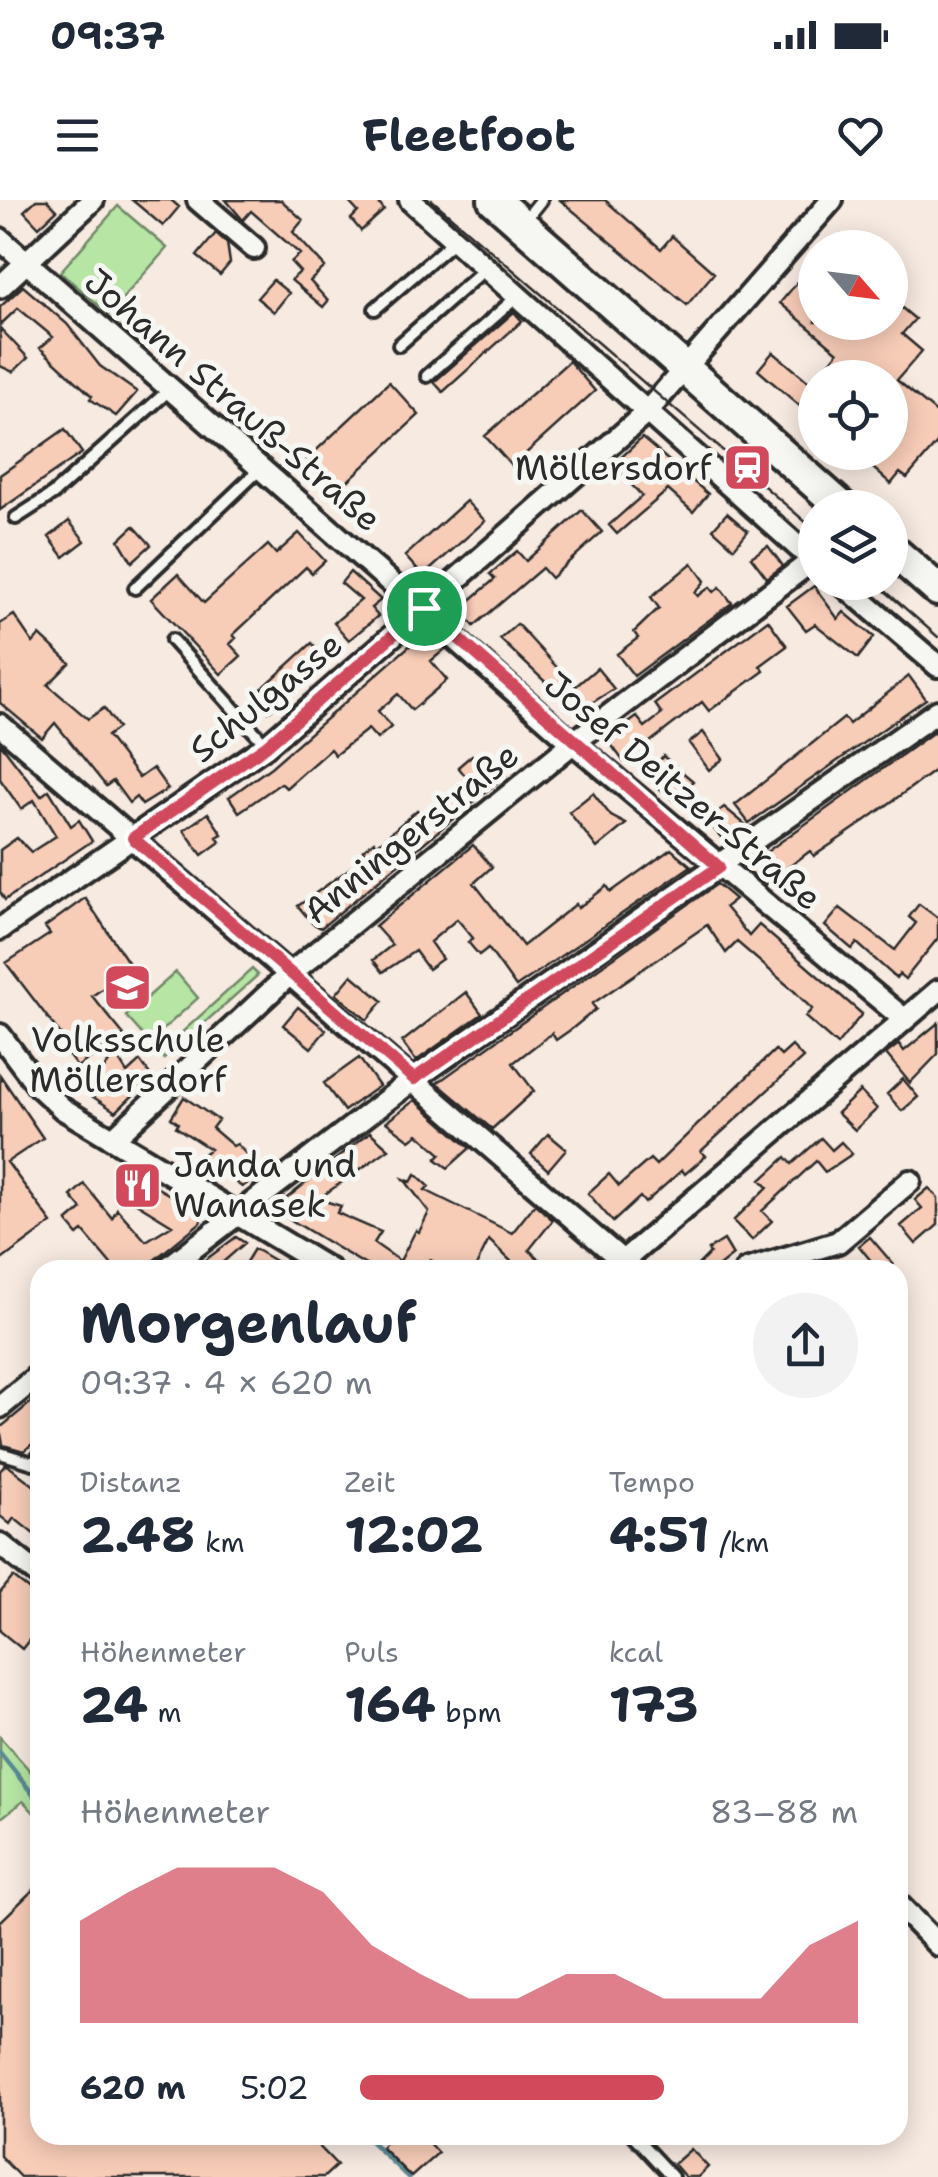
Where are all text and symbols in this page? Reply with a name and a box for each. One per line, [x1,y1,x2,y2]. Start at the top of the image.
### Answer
text: 09:37 [50,10,165,61]
text: Fleetfoot [362,105,576,165]
icon: menu [50,108,105,163]
icon: heart [833,108,888,163]
north arrow [798,230,908,340]
map controls [798,230,908,600]
street label: Johann Strauß-Straße [75,257,392,542]
button: locate [798,360,908,470]
station icon: Möllersdorf [721,442,773,494]
place label: Möllersdorf [515,444,713,491]
button: layers [798,490,908,600]
pin [382,566,467,651]
icon: arrive [397,581,452,636]
street label: Schulgasse [179,620,352,773]
street label: Josef Deitzer-Straße [535,661,832,921]
street label: Anningerstraße [293,731,528,934]
school or university icon: Volksschule Möllersdorf [102,962,154,1014]
place label: Volksschule Möllersdorf [29,1016,228,1103]
place label: Janda und Wanasek [173,1141,356,1228]
restaurant icon: Janda und Wanasek [112,1159,164,1211]
text: Morgenlauf [80,1286,417,1360]
button: share [753,1293,858,1398]
text: 09:37 · 4 × 620 m [80,1361,372,1404]
text: Distanz [80,1463,182,1501]
text: Zeit [344,1463,396,1501]
text: Tempo [609,1463,695,1501]
text: 2.48 [80,1501,196,1568]
text: 12:02 [344,1501,483,1568]
text: 4:51 [609,1501,710,1568]
text: km [196,1523,245,1561]
text: /km [710,1523,769,1561]
text: Höhenmeter [80,1633,247,1671]
text: Puls [344,1633,399,1671]
text: kcal [609,1633,663,1671]
text: 24 [80,1671,148,1738]
text: 164 [344,1671,436,1738]
text: 173 [609,1671,699,1738]
text: m [148,1693,182,1731]
text: bpm [436,1693,502,1731]
text: Höhenmeter [80,1790,270,1833]
text: 83–88 m [710,1790,858,1833]
text: 620 m [80,2066,186,2109]
text: 5:02 [240,2066,309,2109]

